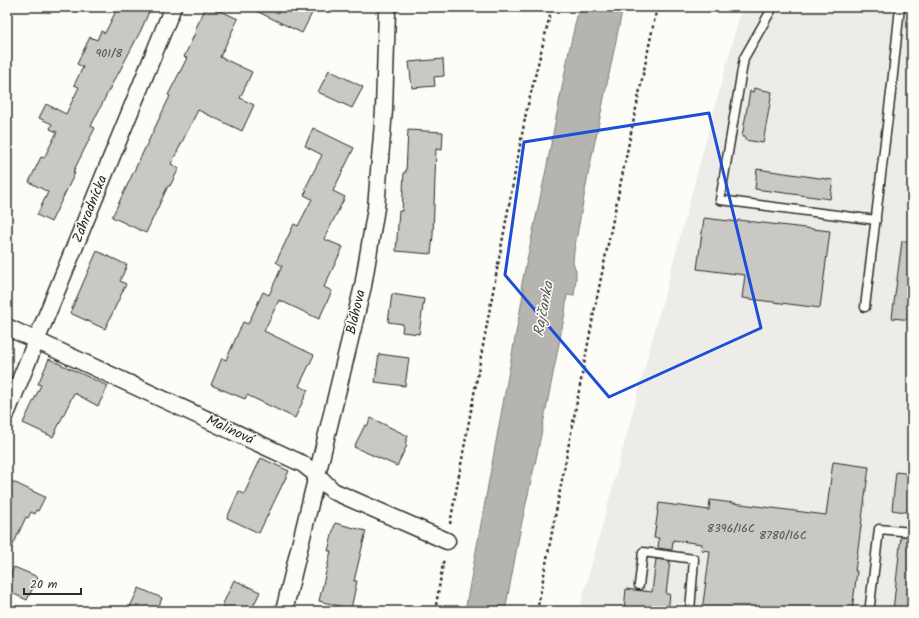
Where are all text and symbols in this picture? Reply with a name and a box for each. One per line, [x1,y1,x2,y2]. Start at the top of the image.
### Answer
house number: 901/8 [95,44,123,63]
street label: Záhradnícka [66,172,114,246]
water label: Rajčanka [527,279,561,338]
street label: Bláhova [340,287,372,337]
street label: Malinová [202,409,259,451]
house number: 8396/16C [707,519,755,538]
house number: 8780/16C [759,526,807,545]
scale bar [24,570,81,596]
text: 20 m [30,575,58,594]

